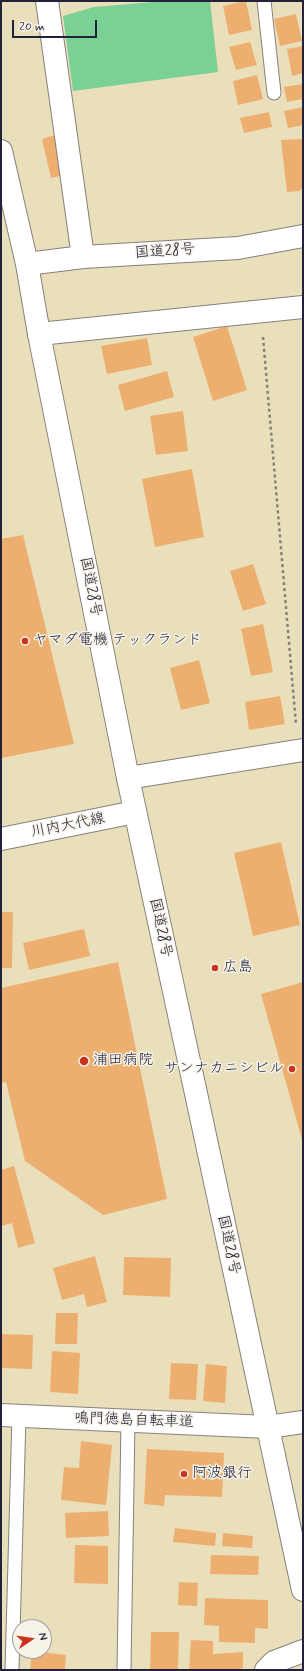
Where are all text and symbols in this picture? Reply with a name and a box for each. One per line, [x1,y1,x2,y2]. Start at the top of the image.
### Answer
scale bar [14,12,99,38]
text: 20 m [19,19,45,35]
street label: 国道28号 [134,241,196,263]
street label: 国道28号 [75,556,105,618]
place label: ヤマダ電機 テックランド [33,632,202,650]
marker: ヤマダ電機 テックランド [20,636,30,646]
street label: 川内大代線 [29,810,107,842]
street label: 国道28号 [145,897,175,959]
place label: 広島 [223,959,253,977]
marker: 広島 [210,963,220,973]
place label: 浦田病院 [93,1052,153,1070]
marker: 浦田病院 [78,1055,90,1067]
place label: サンナカニシビル [164,1060,284,1078]
marker: サンナカニシビル [287,1064,297,1074]
street label: 国道28号 [213,1214,243,1276]
street label: 鳴門徳島自転車道 [74,1410,194,1432]
place label: 阿波銀行 [192,1465,252,1483]
marker: 阿波銀行 [179,1469,189,1479]
north arrow [12,1619,52,1659]
text: N [35,1631,50,1642]

